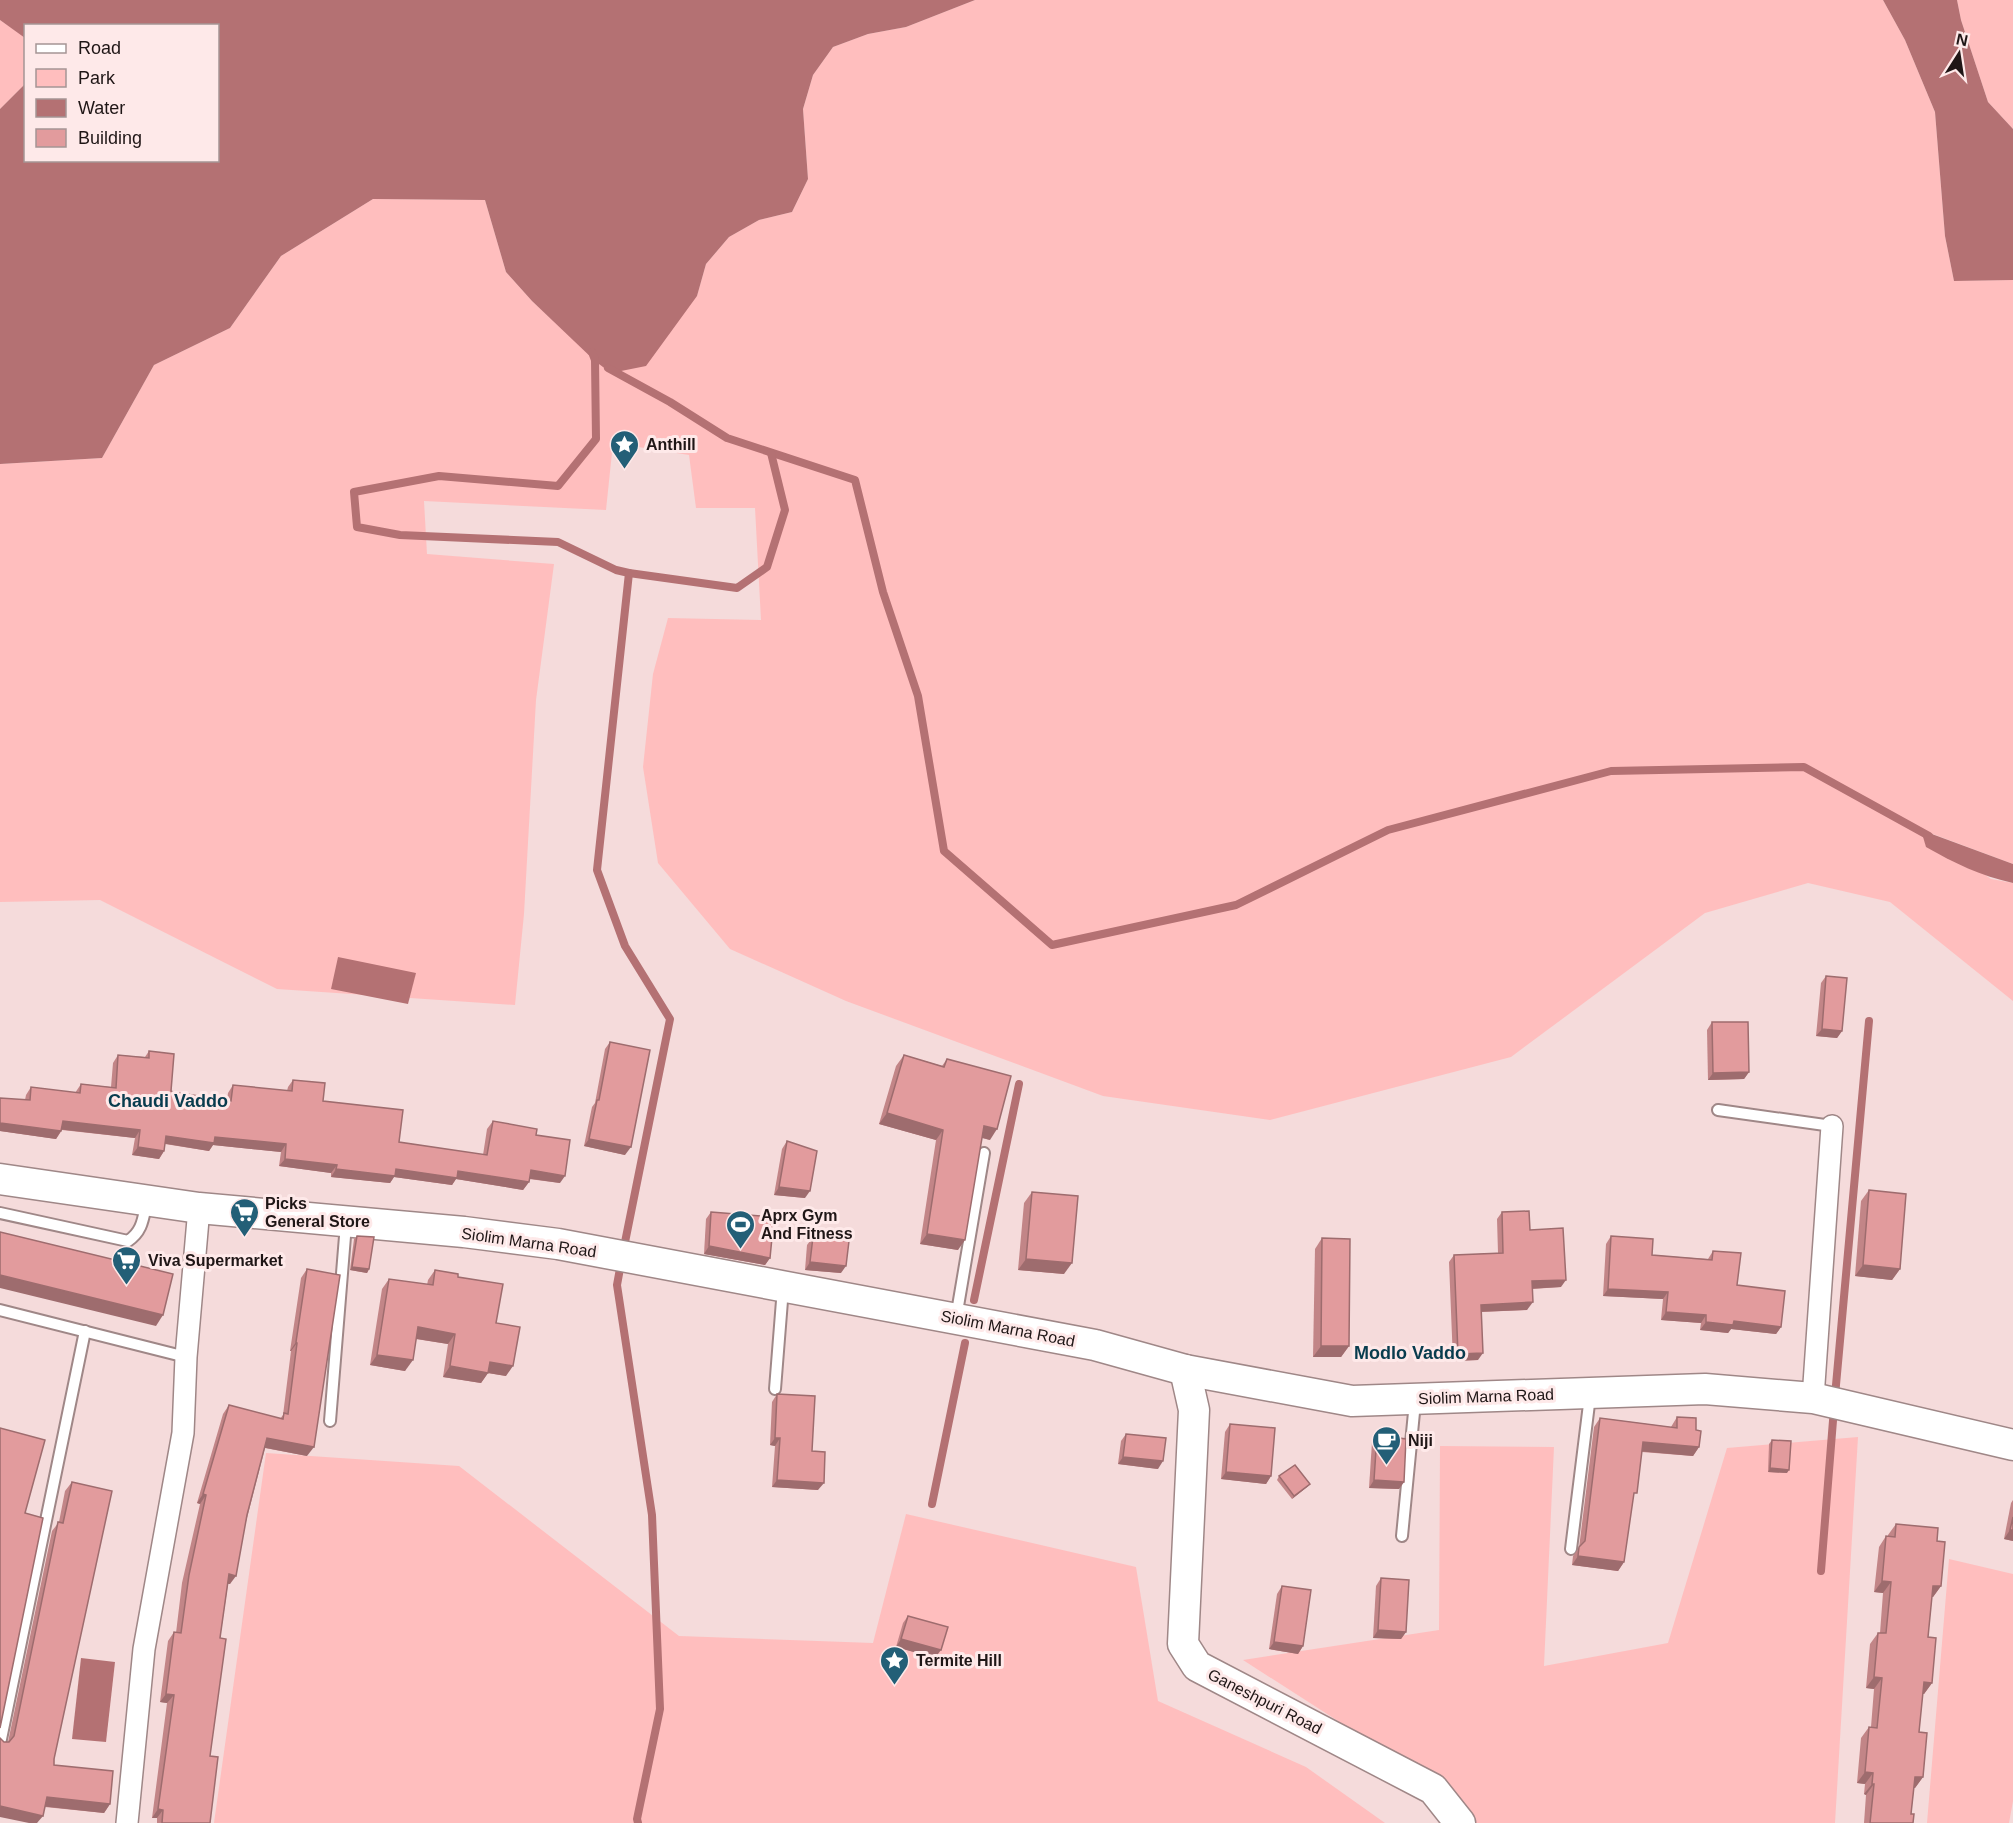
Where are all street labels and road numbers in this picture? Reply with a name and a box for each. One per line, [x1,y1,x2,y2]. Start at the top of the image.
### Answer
street label: Siolim Marna Road [460,1225,597,1260]
street label: Siolim Marna Road [940,1307,1076,1350]
street label: Siolim Marna Road [1418,1386,1554,1407]
street label: Ganeshpuri Road [1205,1665,1325,1737]

